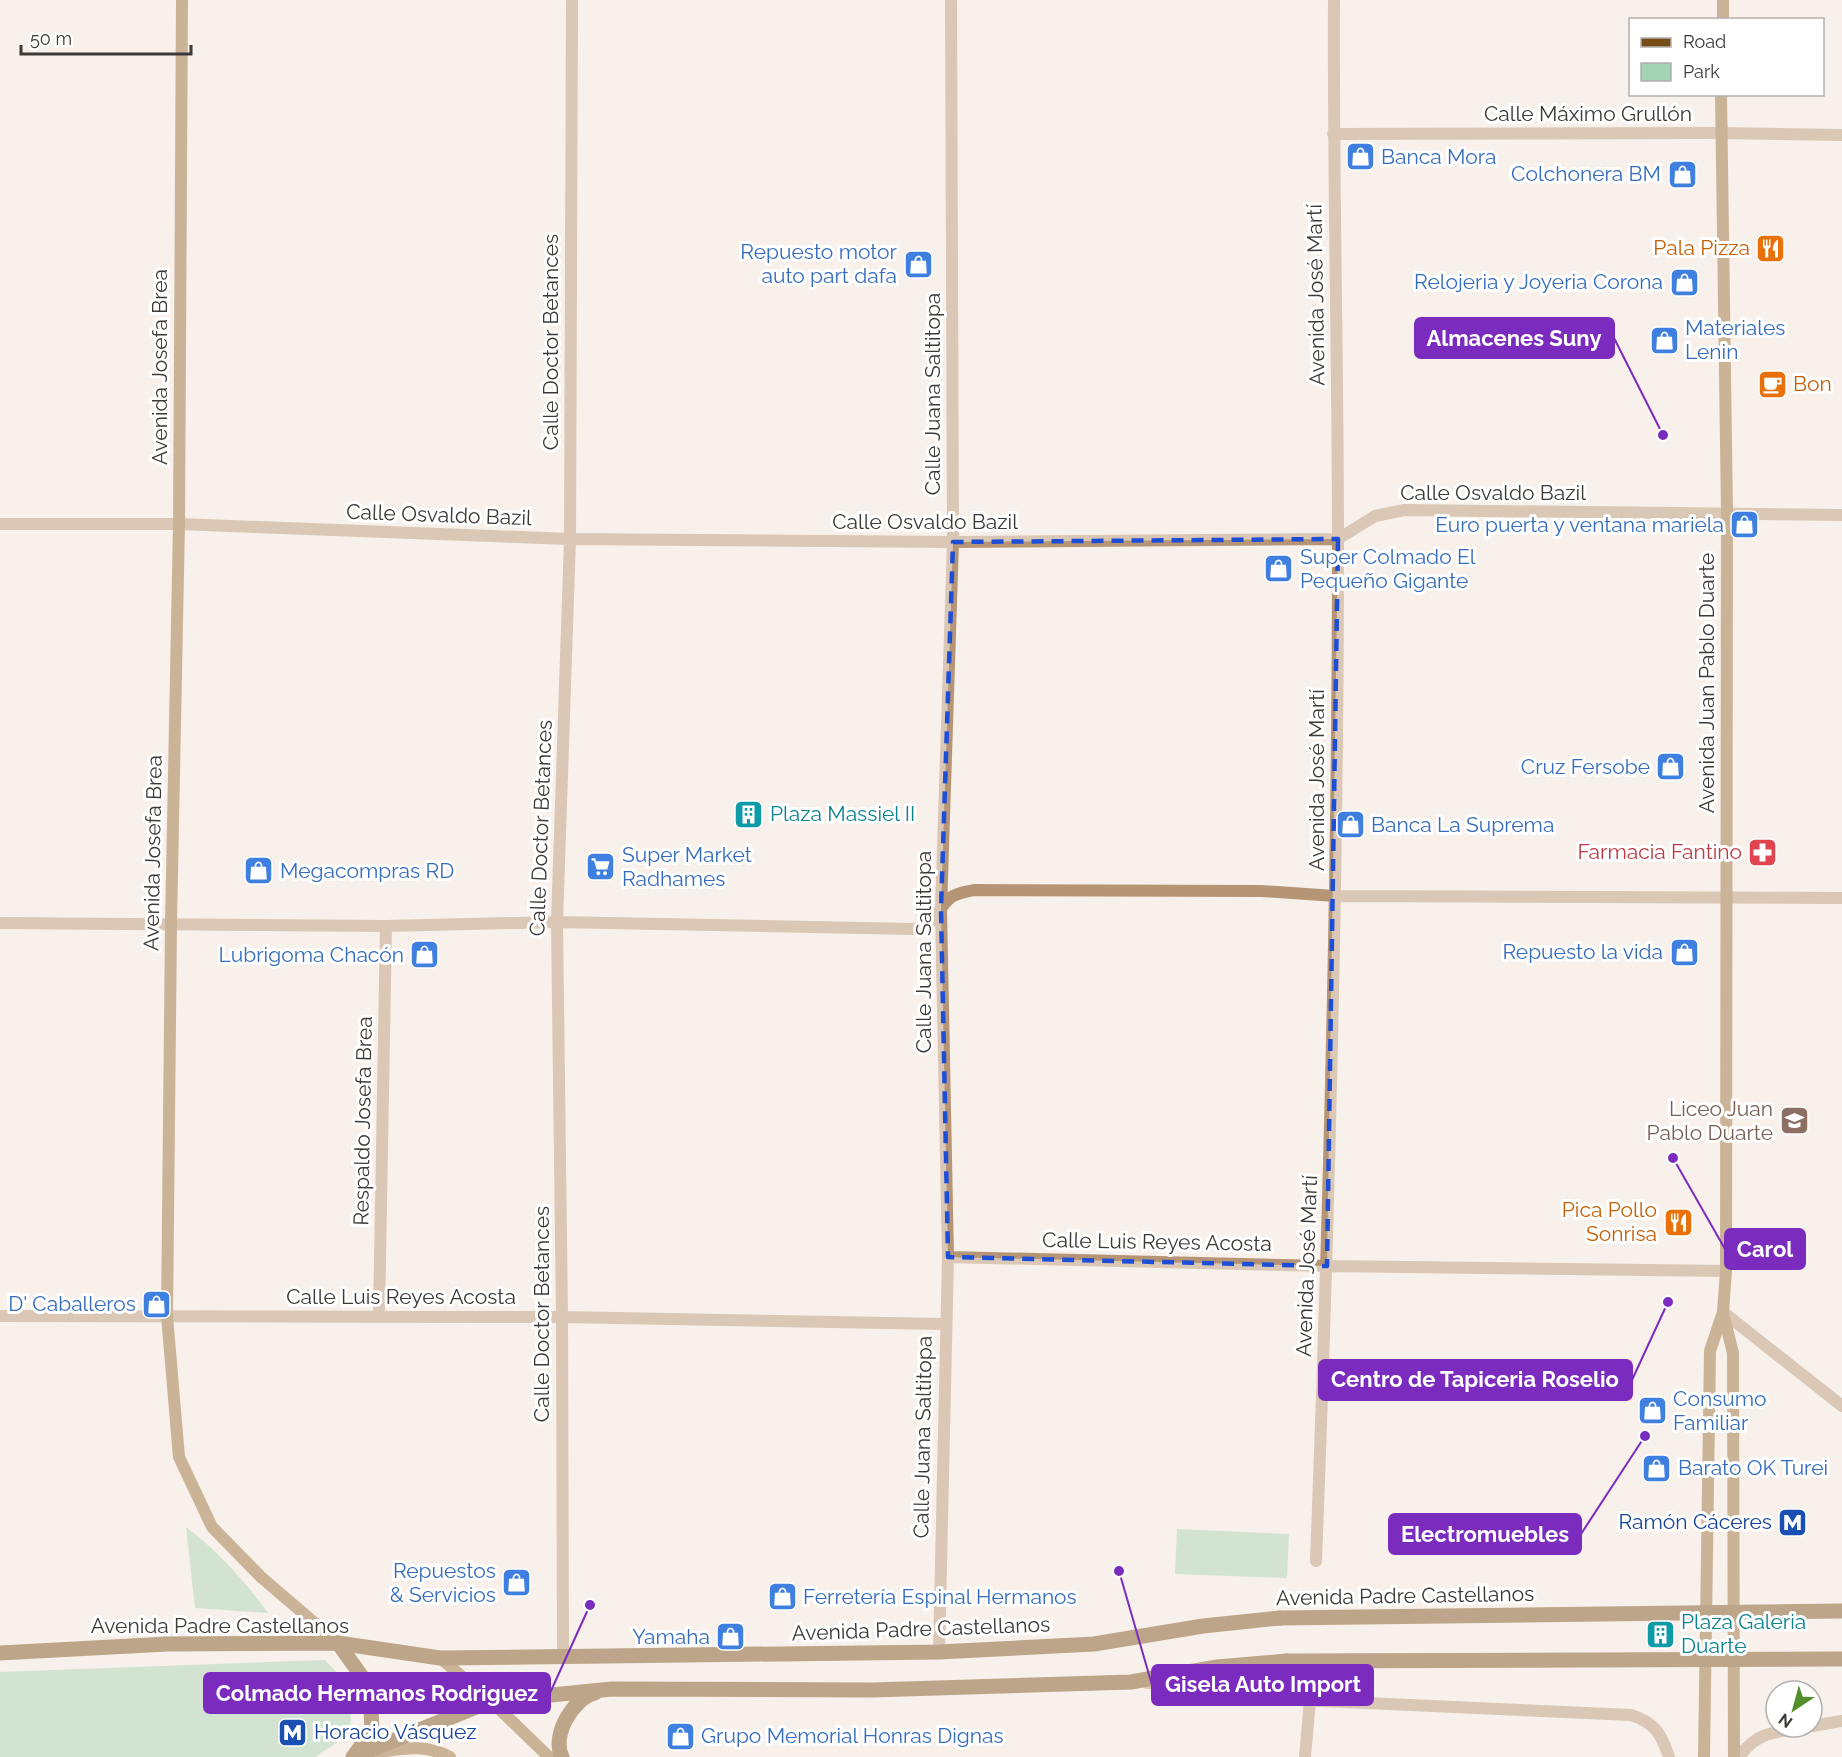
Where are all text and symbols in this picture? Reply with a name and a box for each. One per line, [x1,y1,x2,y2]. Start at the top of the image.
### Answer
scale bar [21,18,190,56]
legend [1629,18,1824,96]
text: 50 m [30,28,72,49]
text: Road [1683,31,1726,52]
text: Park [1683,61,1720,82]
street label: Calle Máximo Grullón [1484,101,1692,126]
shop icon: Banca Mora [1344,141,1376,173]
place label: Banca Mora [1381,144,1497,169]
shop icon: Colchonera BM [1666,158,1698,190]
place label: Colchonera BM [1511,161,1661,186]
street label: Avenida José Martí [1301,204,1330,386]
restaurant icon: Pala Pizza [1755,232,1787,264]
street label: Calle Doctor Betances [538,234,563,450]
place label: Pala Pizza [1653,235,1750,260]
place label: Repuesto motor auto part dafa [740,239,898,288]
shop icon: Repuesto motor auto part dafa [902,248,934,280]
shop icon: Relojeria y Joyeria Corona [1668,266,1700,298]
street label: Avenida Josefa Brea [147,269,172,465]
place label: Relojeria y Joyeria Corona [1414,269,1663,294]
street label: Calle Juana Saltitopa [920,293,945,495]
place label: Materiales Lenin [1685,315,1785,364]
callout: Almacenes Suny [1415,318,1614,358]
shop icon: Materiales Lenin [1648,324,1680,356]
text: Almacenes Suny [1426,325,1602,351]
cafe icon: Bon [1756,368,1788,400]
place label: Bon [1793,371,1832,396]
street label: Calle Osvaldo Bazil [1400,480,1586,505]
street label: Calle Osvaldo Bazil [346,499,533,530]
street label: Calle Osvaldo Bazil [832,509,1018,534]
shop icon: Euro puerta y ventana mariela [1729,509,1761,541]
place label: Euro puerta y ventana mariela [1435,512,1724,537]
place label: Super Colmado El Pequeño Gigante [1300,544,1476,593]
shop icon: Super Colmado El Pequeño Gigante [1263,553,1295,585]
street label: Avenida Juan Pablo Duarte [1694,553,1719,813]
street label: Avenida José Martí [1304,689,1329,871]
street label: Calle Doctor Betances [524,719,557,937]
shop icon: Cruz Fersobe [1655,751,1687,783]
place label: Cruz Fersobe [1521,754,1650,779]
street label: Avenida Josefa Brea [138,755,167,951]
building icon: Plaza Massiel II [733,798,765,830]
place label: Plaza Massiel II [770,801,915,826]
shop icon: Banca La Suprema [1334,809,1366,841]
place label: Banca La Suprema [1371,812,1554,837]
pharmacy icon: Farmacia Fantino [1747,836,1779,868]
place label: Farmacia Fantino [1578,839,1742,864]
place label: Super Market Radhames [622,842,752,891]
supermarket icon: Super Market Radhames [585,851,617,883]
street label: Calle Juana Saltitopa [911,851,936,1053]
shop icon: Megacompras RD [243,855,275,887]
place label: Megacompras RD [280,858,454,883]
shop icon: Repuesto la vida [1668,936,1700,968]
shop icon: Lubrigoma Chacón [409,939,441,971]
place label: Repuesto la vida [1502,939,1663,964]
place label: Lubrigoma Chacón [219,942,404,967]
street label: Respaldo Josefa Brea [348,1016,377,1226]
place label: Liceo Juan Pablo Duarte [1647,1096,1773,1145]
school or university icon: Liceo Juan Pablo Duarte [1778,1105,1810,1137]
street label: Avenida José Martí [1291,1174,1322,1357]
place label: Pica Pollo Sonrisa [1562,1197,1657,1246]
street label: Calle Doctor Betances [529,1206,554,1422]
restaurant icon: Pica Pollo Sonrisa [1662,1206,1694,1238]
street label: Calle Luis Reyes Acosta [1042,1227,1272,1256]
callout: Carol [1725,1229,1805,1269]
text: Carol [1737,1236,1794,1262]
street label: Calle Luis Reyes Acosta [286,1284,516,1309]
shop icon: D' Caballeros [141,1288,173,1320]
place label: D' Caballeros [8,1291,136,1316]
street label: Calle Juana Saltitopa [908,1335,937,1539]
callout: Centro de Tapiceria Roselio [1319,1360,1632,1400]
text: Centro de Tapiceria Roselio [1331,1366,1619,1392]
place label: Consumo Familiar [1673,1386,1767,1435]
shop icon: Consumo Familiar [1636,1395,1668,1427]
shop icon: Barato OK Turei [1641,1452,1673,1484]
place label: Barato OK Turei [1678,1455,1828,1480]
metro station icon: Ramón Cáceres [1777,1506,1809,1538]
place label: Ramón Cáceres [1619,1509,1772,1534]
callout: Electromuebles [1389,1514,1581,1554]
text: Electromuebles [1401,1521,1569,1547]
place label: Repuestos & Servicios [390,1558,496,1607]
shop icon: Repuestos & Servicios [501,1567,533,1599]
shop icon: Ferretería Espinal Hermanos [766,1581,798,1613]
street label: Avenida Padre Castellanos [1276,1581,1534,1610]
place label: Ferretería Espinal Hermanos [803,1584,1077,1609]
place label: Plaza Galeria Duarte [1681,1609,1806,1658]
street label: Avenida Padre Castellanos [791,1611,1051,1646]
street label: Avenida Padre Castellanos [91,1613,349,1638]
building icon: Plaza Galeria Duarte [1644,1618,1676,1650]
shop icon: Yamaha [715,1621,747,1653]
place label: Yamaha [632,1624,710,1649]
callout: Gisela Auto Import [1152,1665,1373,1705]
text: Gisela Auto Import [1165,1671,1361,1697]
callout: Colmado Hermanos Rodriguez [204,1673,550,1713]
north arrow [1764,1679,1824,1739]
text: Colmado Hermanos Rodriguez [216,1680,538,1706]
text: N [1775,1709,1796,1732]
metro station icon: Horacio Vásquez [277,1716,309,1748]
place label: Horacio Vásquez [314,1719,477,1744]
shop icon: Grupo Memorial Honras Dignas [664,1720,696,1752]
place label: Grupo Memorial Honras Dignas [701,1723,1004,1748]

